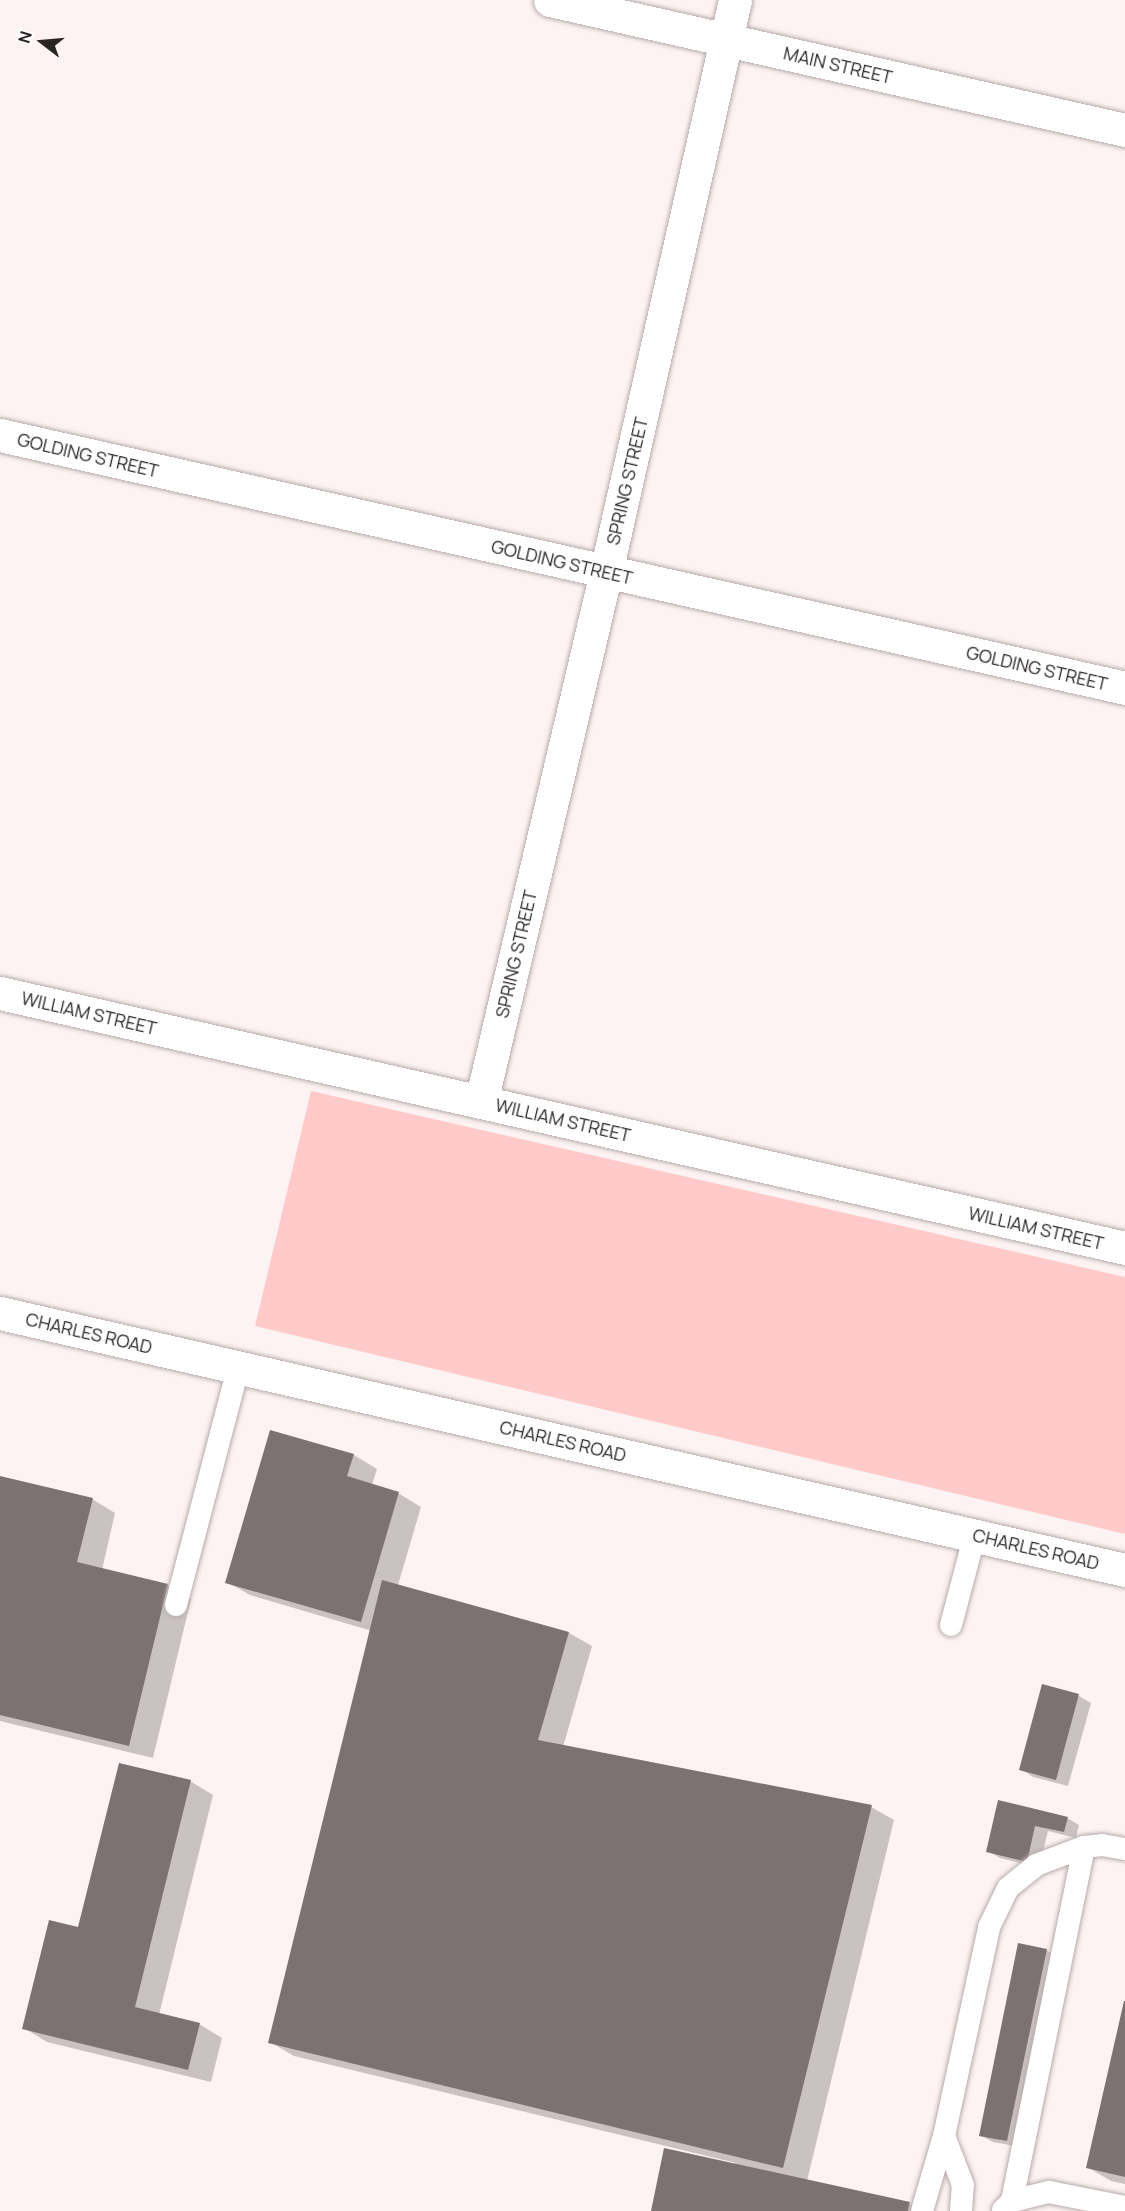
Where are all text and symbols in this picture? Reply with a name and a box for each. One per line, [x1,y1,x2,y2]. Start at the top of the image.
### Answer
north arrow [12,12,72,72]
text: N [13,28,37,46]
street label: MAIN STREET [781,42,895,88]
street label: SPRING STREET [602,415,652,547]
street label: GOLDING STREET [15,428,161,482]
street label: GOLDING STREET [489,535,635,589]
street label: GOLDING STREET [964,641,1110,695]
street label: SPRING STREET [491,888,541,1020]
street label: WILLIAM STREET [19,987,159,1039]
street label: WILLIAM STREET [493,1094,633,1146]
street label: WILLIAM STREET [966,1202,1106,1254]
street label: CHARLES ROAD [24,1308,154,1358]
street label: CHARLES ROAD [498,1416,628,1466]
street label: CHARLES ROAD [971,1524,1101,1574]

